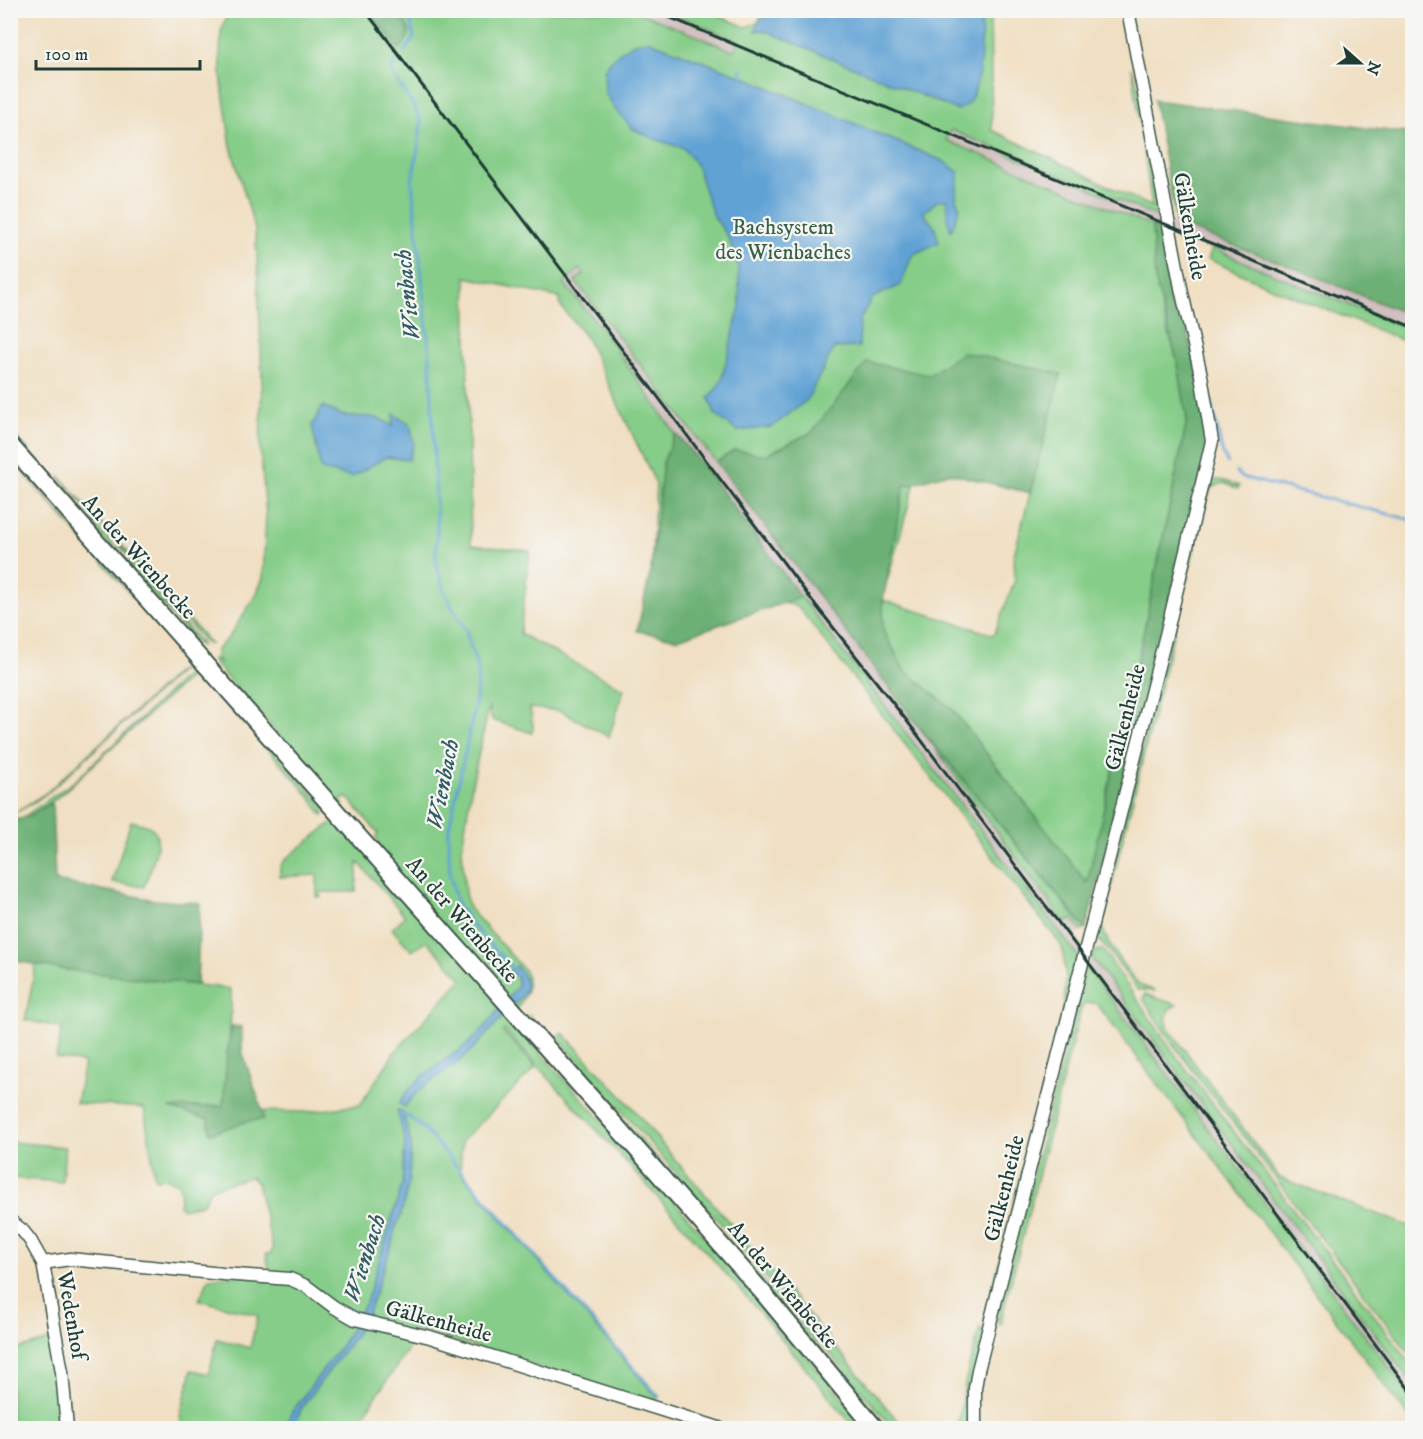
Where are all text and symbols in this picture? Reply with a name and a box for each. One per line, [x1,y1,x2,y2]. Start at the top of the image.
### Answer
scale bar [36,33,200,71]
north arrow [1330,33,1390,93]
text: 100 m [45,44,88,66]
text: N [1361,58,1385,78]
street label: Gälkenheide [1167,170,1212,282]
park label: Bachsystem des Wienbaches [715,214,851,266]
water label: Wienbach [388,248,428,342]
street label: An der Wienbecke [76,489,202,625]
street label: Gälkenheide [1099,661,1152,774]
water label: Wienbach [420,736,466,832]
street label: An der Wienbecke [400,851,524,989]
street label: Gälkenheide [978,1132,1031,1245]
water label: Wienbach [337,1210,393,1306]
street label: An der Wienbecke [722,1216,844,1354]
street label: Wedenhof [50,1268,93,1365]
street label: Gälkenheide [382,1294,495,1349]

